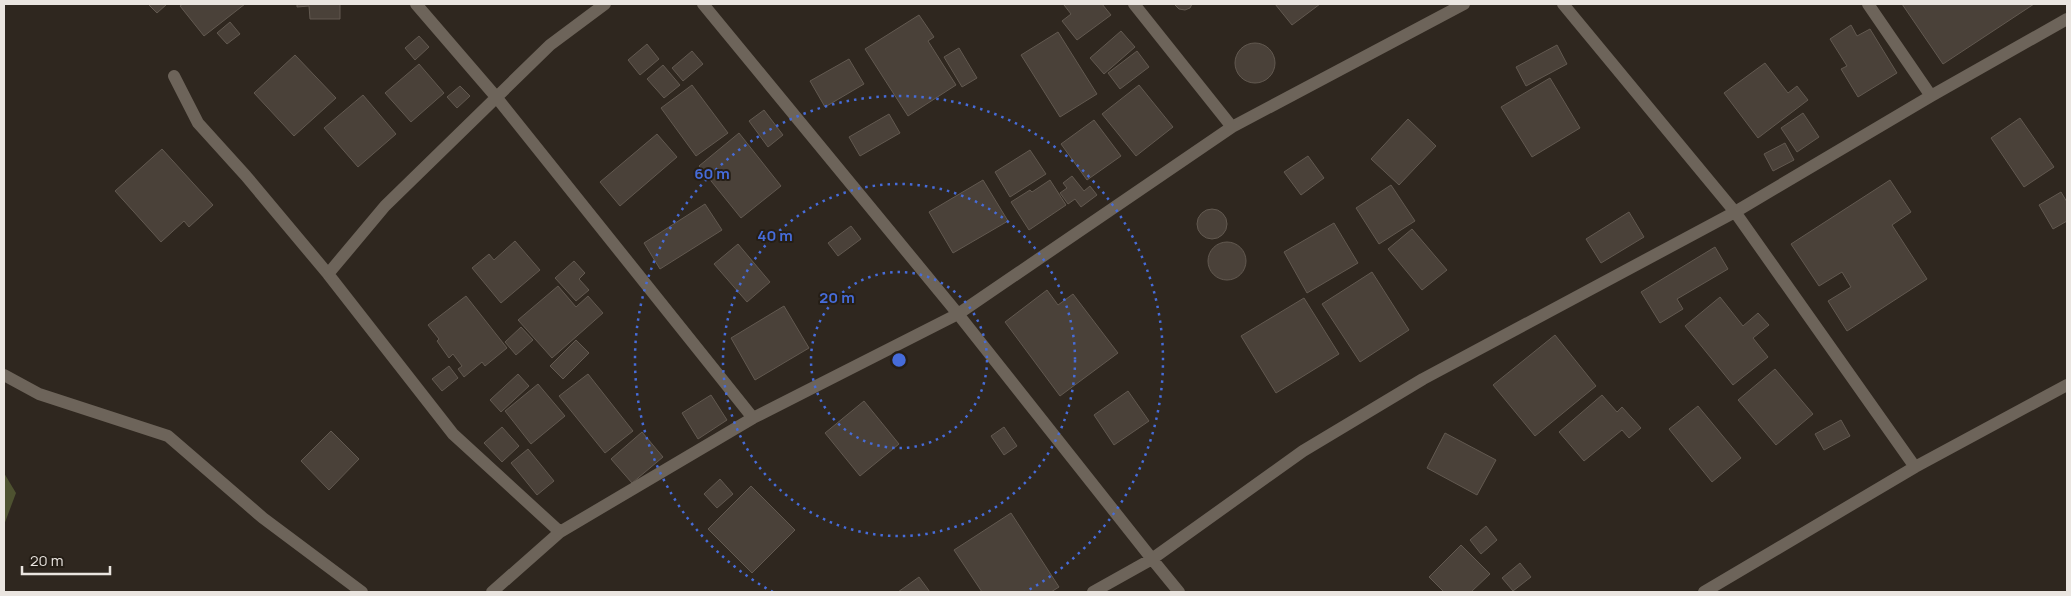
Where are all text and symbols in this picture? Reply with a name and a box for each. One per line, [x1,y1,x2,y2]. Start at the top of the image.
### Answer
text: 60 m [694,163,730,184]
text: 40 m [757,225,793,246]
text: 20 m [819,287,855,308]
centre of rings [890,351,908,369]
scale bar [22,544,110,576]
text: 20 m [30,550,63,571]

